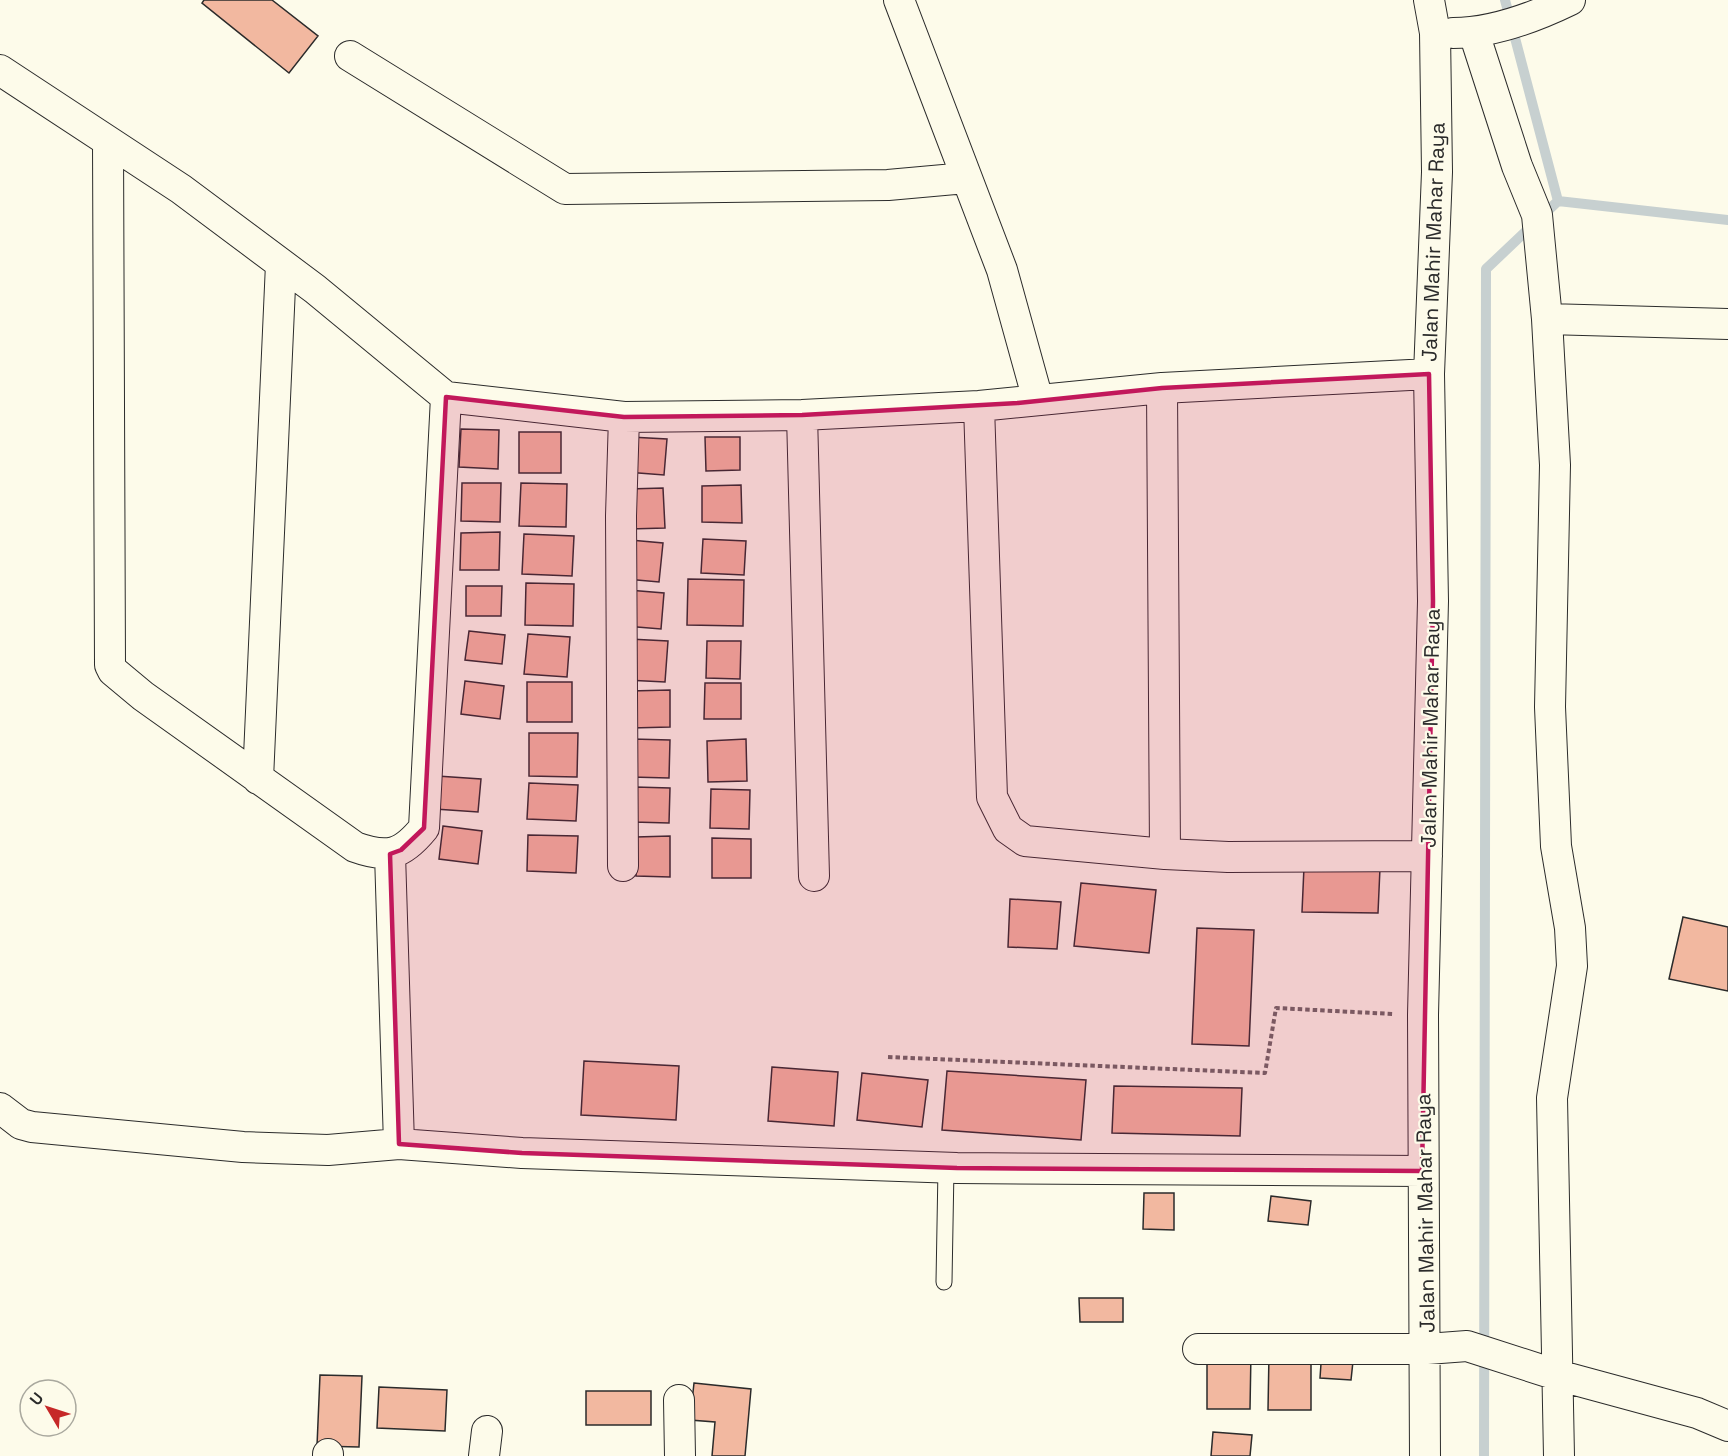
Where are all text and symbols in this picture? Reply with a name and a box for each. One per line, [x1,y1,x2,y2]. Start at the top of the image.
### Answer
street label: Jalan Mahir Mahar Raya [1415,122,1451,362]
street label: Jalan Mahir Mahar Raya [1414,608,1446,848]
street label: Jalan Mahir Mahar Raya [1409,1093,1441,1333]
north arrow [18,1378,78,1438]
text: U [25,1388,48,1410]

